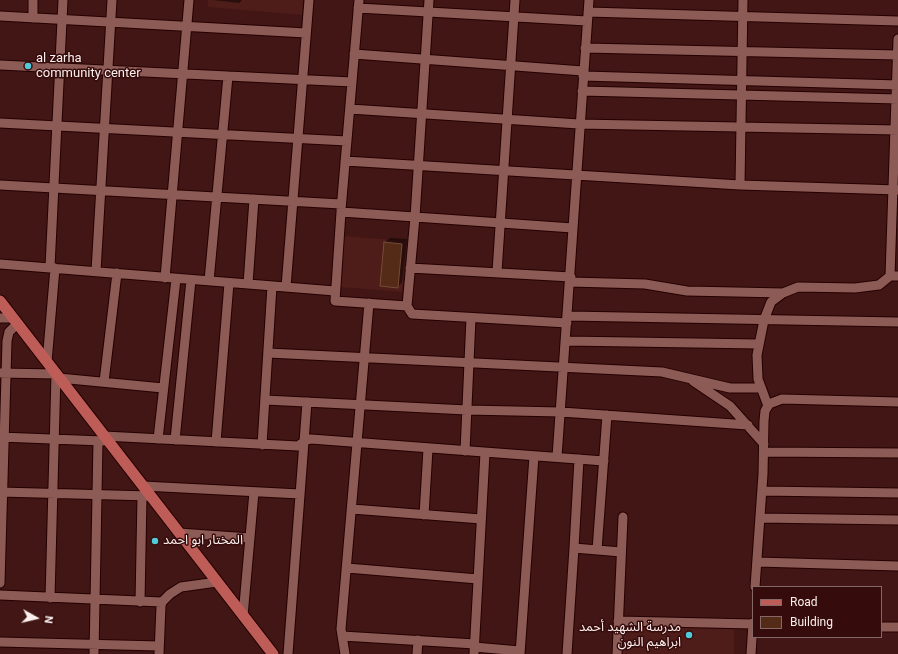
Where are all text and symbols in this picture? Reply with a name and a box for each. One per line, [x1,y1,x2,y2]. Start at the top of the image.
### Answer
place label: al zarha community center [36,51,141,82]
marker: al zarha community center [23,61,33,71]
place label: المختار ابو احمد [163,533,243,549]
marker: المختار ابو احمد [150,536,160,546]
legend [752,586,882,638]
text: Road [790,595,818,609]
north arrow [16,598,56,638]
text: N [41,615,55,624]
text: Building [790,615,833,629]
place label: مدرسة الشهيد أحمد ابراهيم النون [579,620,681,651]
marker: مدرسة الشهيد أحمد ابراهيم النون [684,630,694,640]

